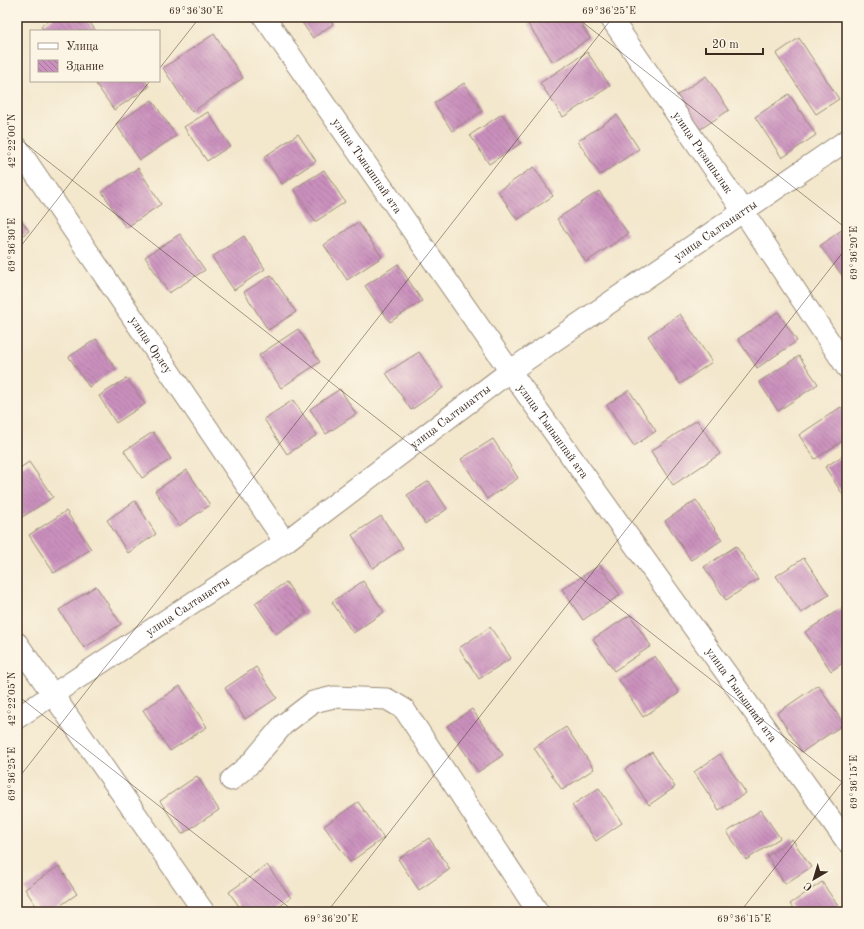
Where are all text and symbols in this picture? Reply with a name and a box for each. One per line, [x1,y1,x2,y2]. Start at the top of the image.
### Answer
text: 69°36'30"E [169,6,223,16]
text: 69°36'25"E [582,6,636,16]
legend [30,30,160,82]
scale bar [706,30,763,56]
text: 20 m [712,39,739,51]
text: Улица [66,41,99,53]
text: Здание [66,61,104,73]
street label: улица Ризашылык [670,110,734,196]
text: 42°22'00"N [7,113,17,168]
street label: улица Тынышпай ата [329,116,404,216]
street label: улица Салтанатты [672,199,759,264]
text: 69°36'30"E [7,218,17,272]
text: 69°36'20"E [849,226,859,280]
street label: улица Орлеу [127,314,174,377]
street label: улица Тынышпай ата [514,382,590,481]
street label: улица Салтанатты [408,383,493,452]
street label: улица Салтанатты [144,575,232,639]
street label: улица Тынышпай ата [703,646,779,745]
text: 42°22'05"N [7,671,17,726]
text: 69°36'25"E [7,747,17,801]
text: 69°36'15"E [849,755,859,809]
north arrow [794,859,834,899]
text: С [803,879,815,892]
text: 69°36'20"E [304,914,358,924]
text: 69°36'15"E [717,914,771,924]

